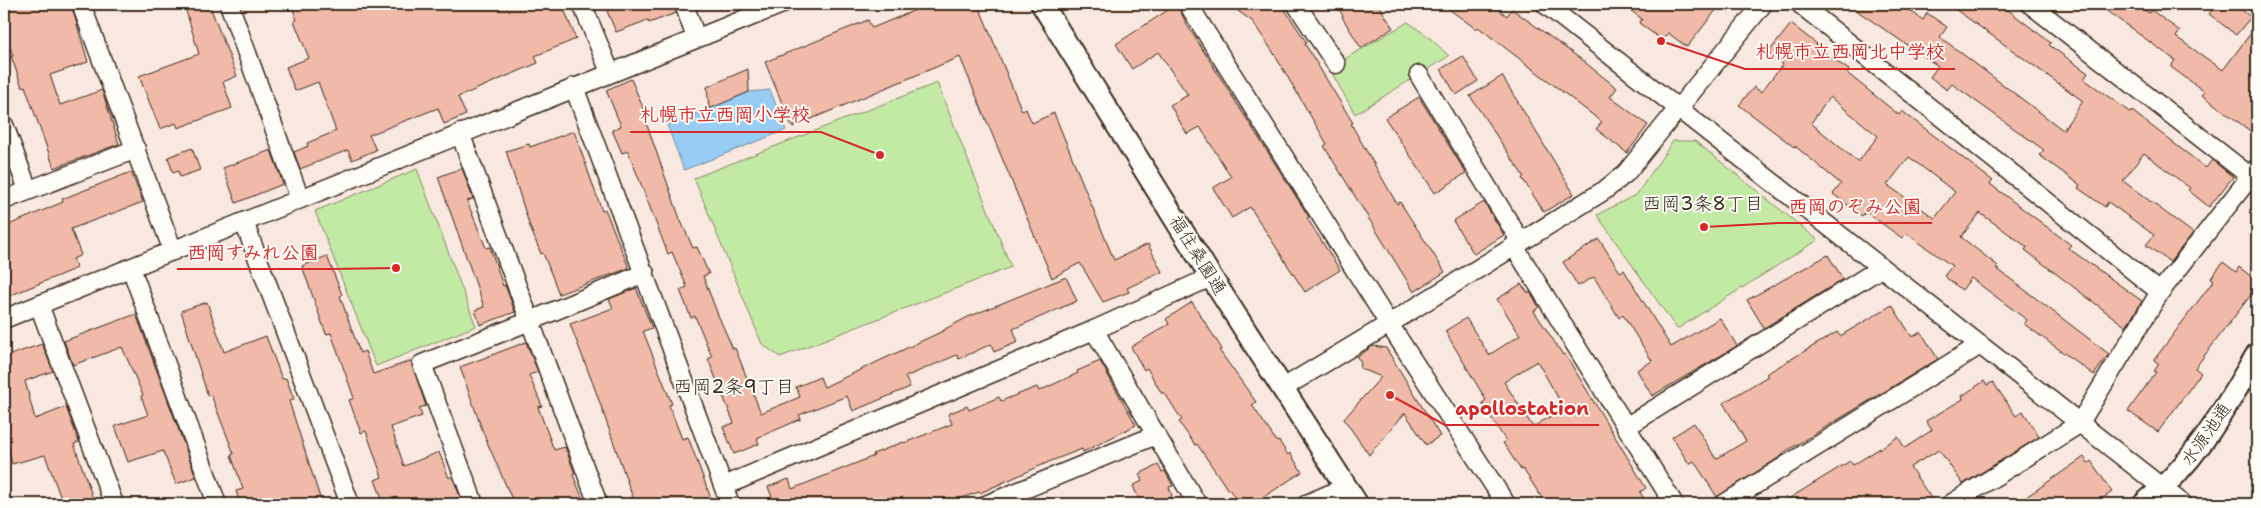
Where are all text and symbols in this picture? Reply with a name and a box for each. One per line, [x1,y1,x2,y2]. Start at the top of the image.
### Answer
callout: 札幌市立西岡北中学校 [1745,35,1955,69]
text: 札幌市立西岡北中学校 [1755,39,1945,64]
callout: 札幌市立西岡小学校 [630,98,821,132]
text: 札幌市立西岡小学校 [639,102,811,127]
callout: 西岡のぞみ公園 [1779,189,1932,223]
district label: 西岡3条8丁目 [1642,191,1764,216]
text: 西岡のぞみ公園 [1788,194,1922,219]
street label: 福住桑園通 [1164,210,1232,300]
callout: 西岡すみれ公園 [177,235,330,269]
text: 西岡すみれ公園 [187,240,319,265]
district label: 西岡2条9丁目 [673,374,795,399]
callout: apollostation [1445,391,1599,425]
text: apollostation [1455,396,1589,421]
street label: 水源池通 [2176,398,2236,470]

